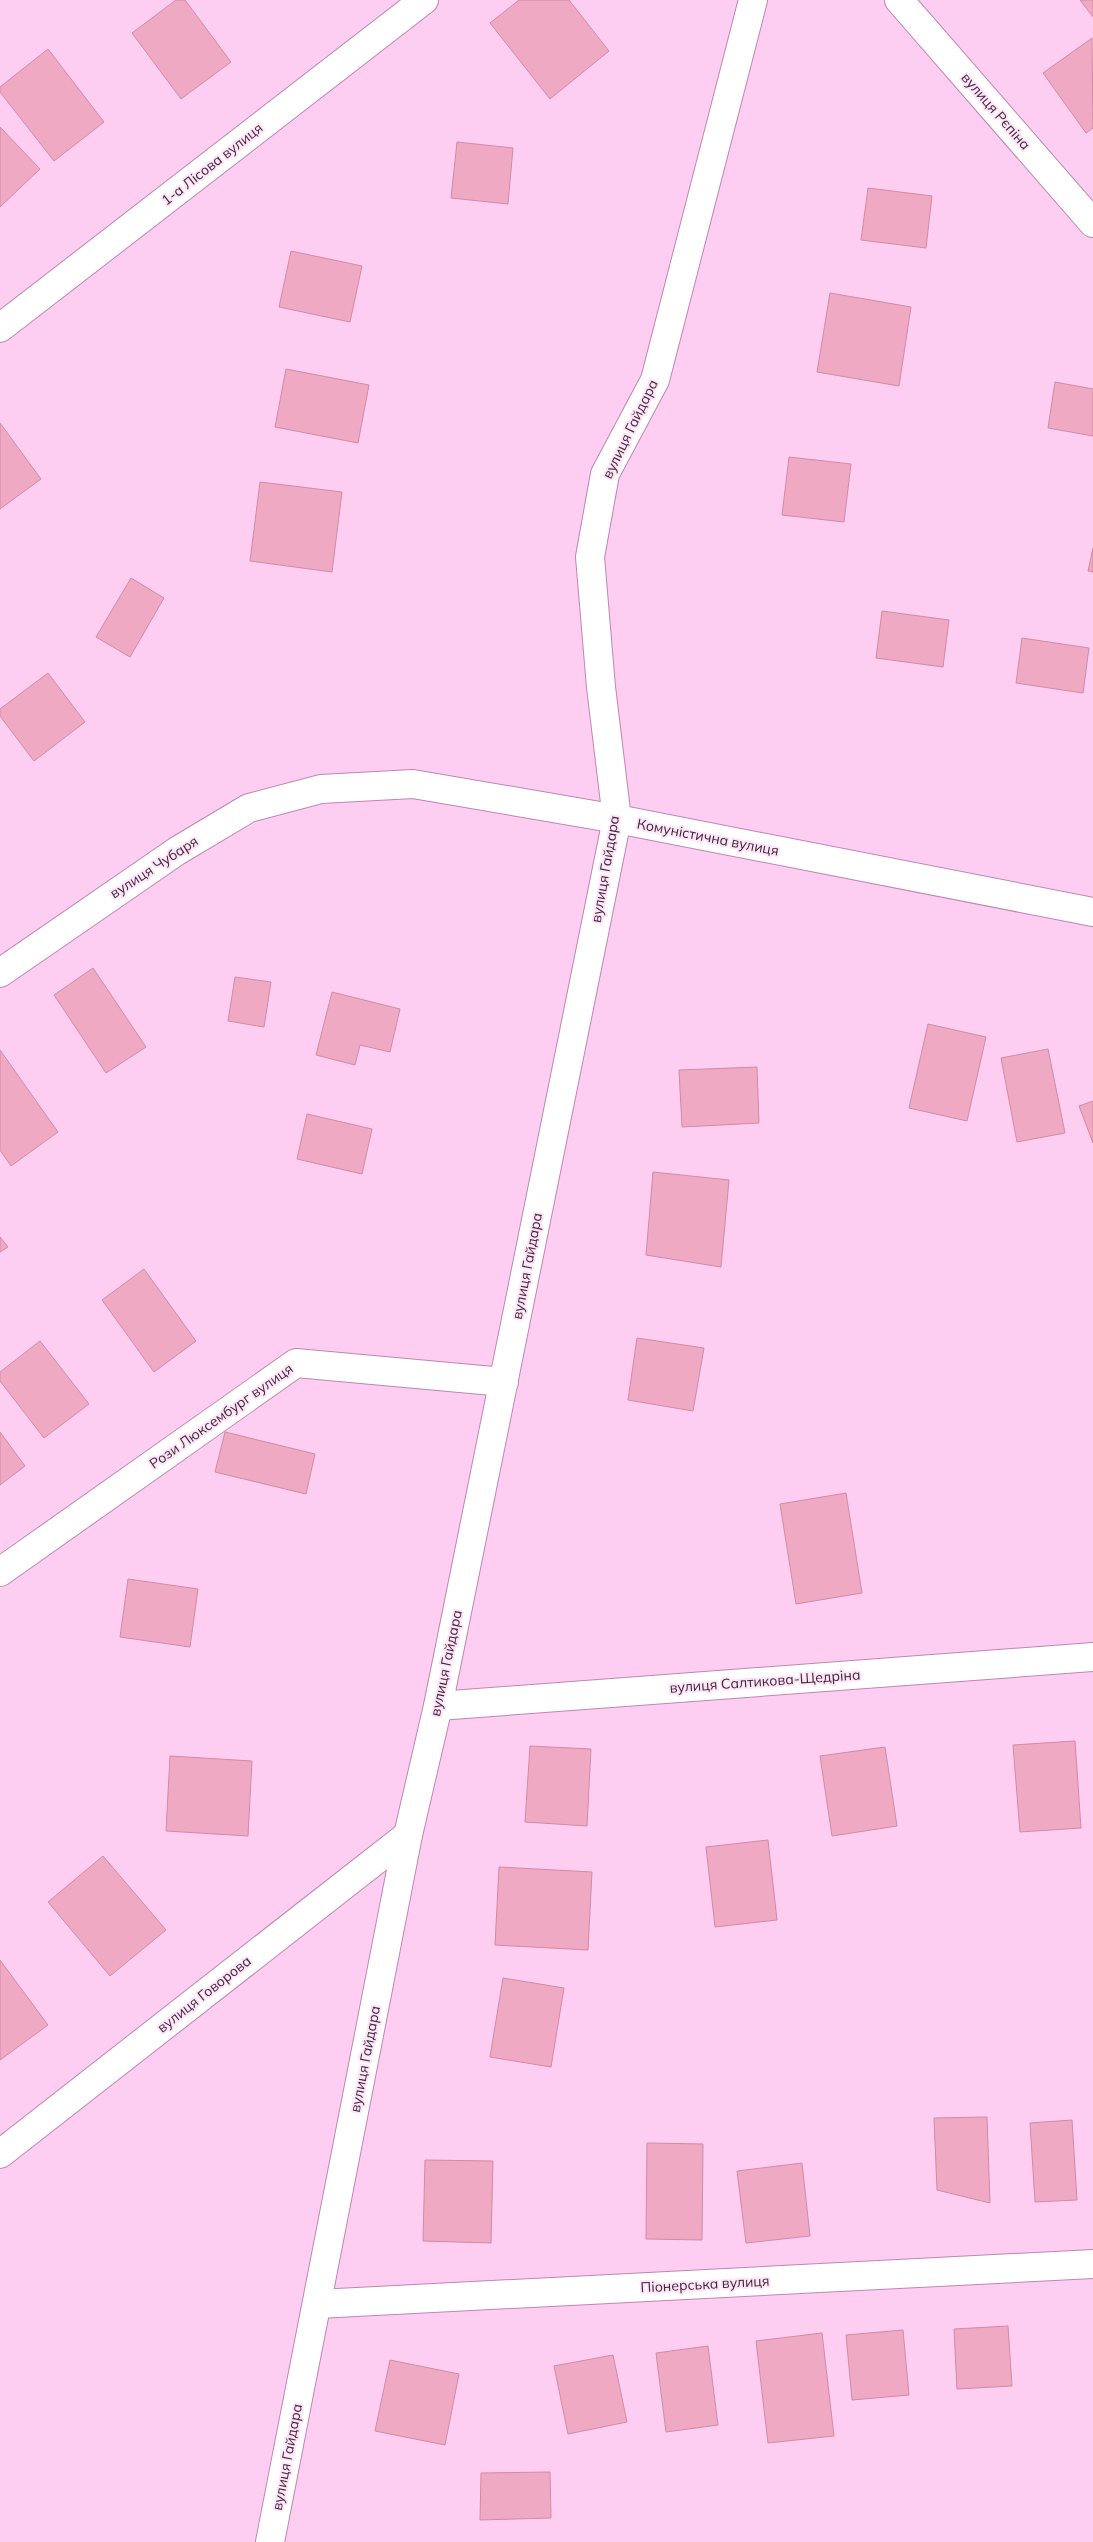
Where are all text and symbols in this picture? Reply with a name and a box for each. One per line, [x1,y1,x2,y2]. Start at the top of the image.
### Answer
street label: вулиця Рєпіна [958,69,1034,153]
street label: 1-а Лісова вулиця [158,119,266,209]
street label: вулиця Гайдара [598,376,662,482]
street label: вулиця Гайдара [587,814,623,924]
street label: Комуністична вулиця [636,814,780,860]
street label: вулиця Чубаря [106,832,202,902]
street label: вулиця Гайдара [508,1211,546,1321]
street label: Рози Люксембург вулиця [146,1359,296,1473]
street label: вулиця Гайдара [426,1608,466,1718]
street label: вулиця Салтикова-Щедріна [669,1665,861,1697]
street label: вулиця Говорова [153,1952,255,2036]
street label: вулиця Гайдара [346,2004,384,2114]
street label: Піонерська вулиця [640,2272,770,2296]
street label: вулиця Гайдара [268,2402,306,2512]

